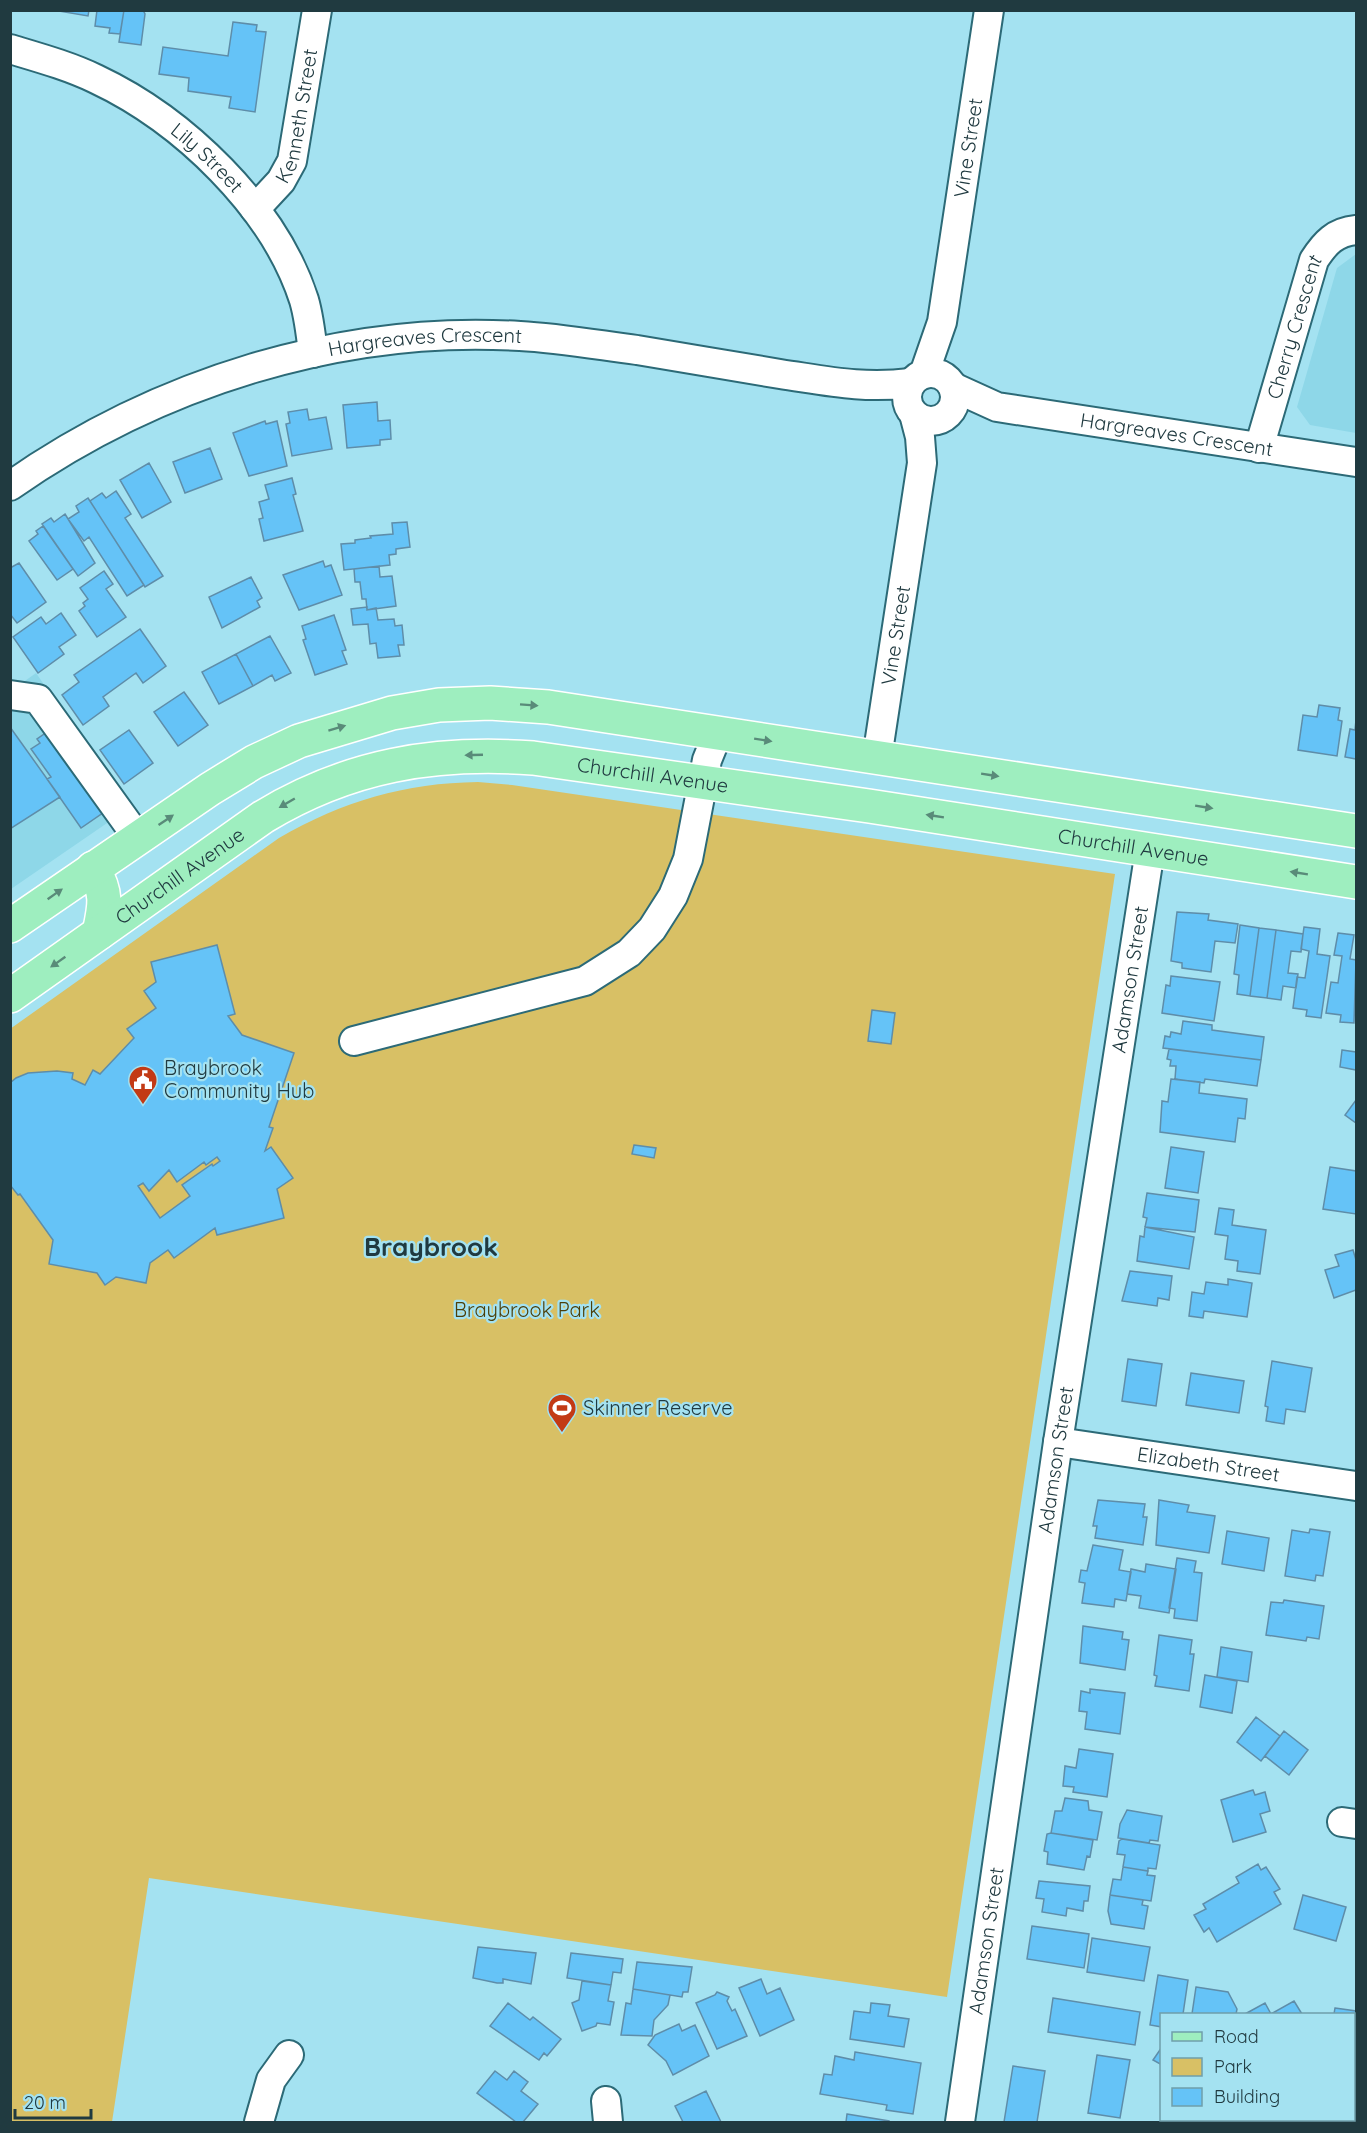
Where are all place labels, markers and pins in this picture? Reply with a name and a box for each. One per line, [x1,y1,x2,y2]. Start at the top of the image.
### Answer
place label: Braybrook Community Hub [164,1055,314,1103]
public building icon: Braybrook Community Hub [127,1064,159,1106]
sports icon: Skinner Reserve [546,1392,578,1434]
place label: Skinner Reserve [583,1395,733,1420]

